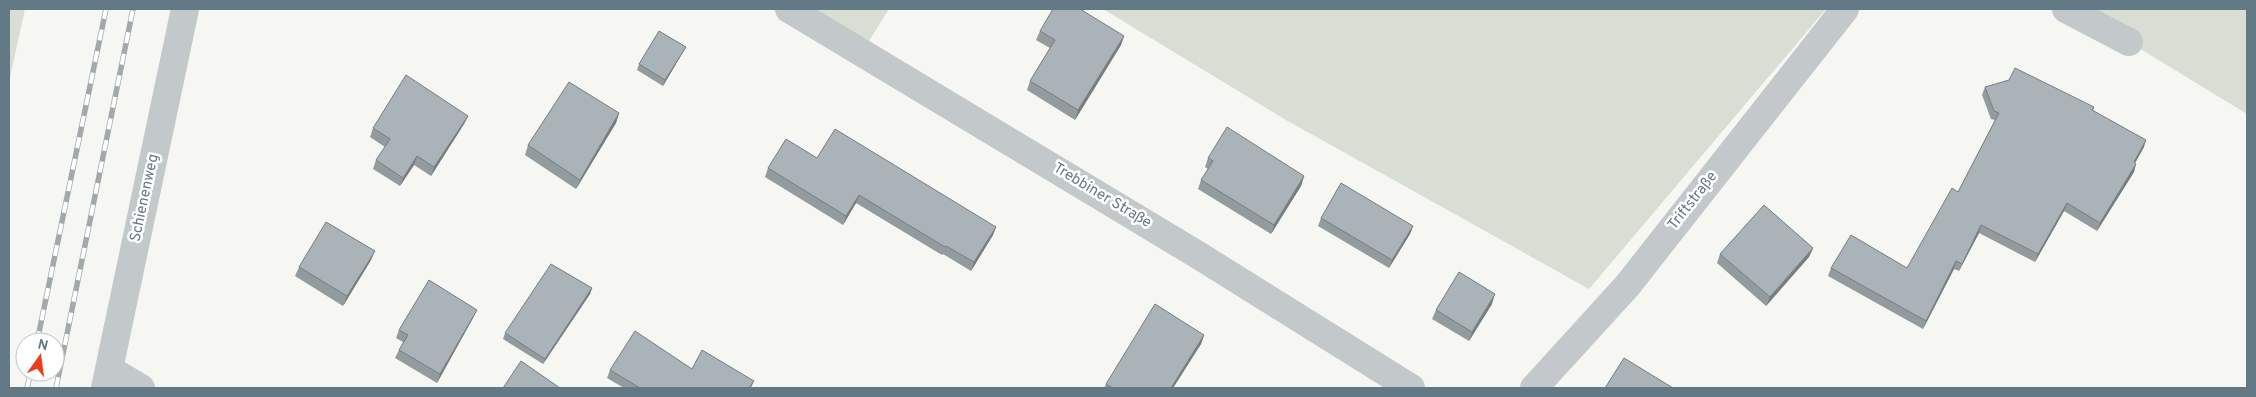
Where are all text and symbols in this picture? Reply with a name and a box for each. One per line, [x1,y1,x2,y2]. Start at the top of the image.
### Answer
street label: Schienenweg [126,152,164,244]
street label: Trebbiner Straße [1049,159,1155,233]
street label: Triftstraße [1664,168,1722,234]
north arrow [15,332,65,382]
text: N [36,336,50,355]

